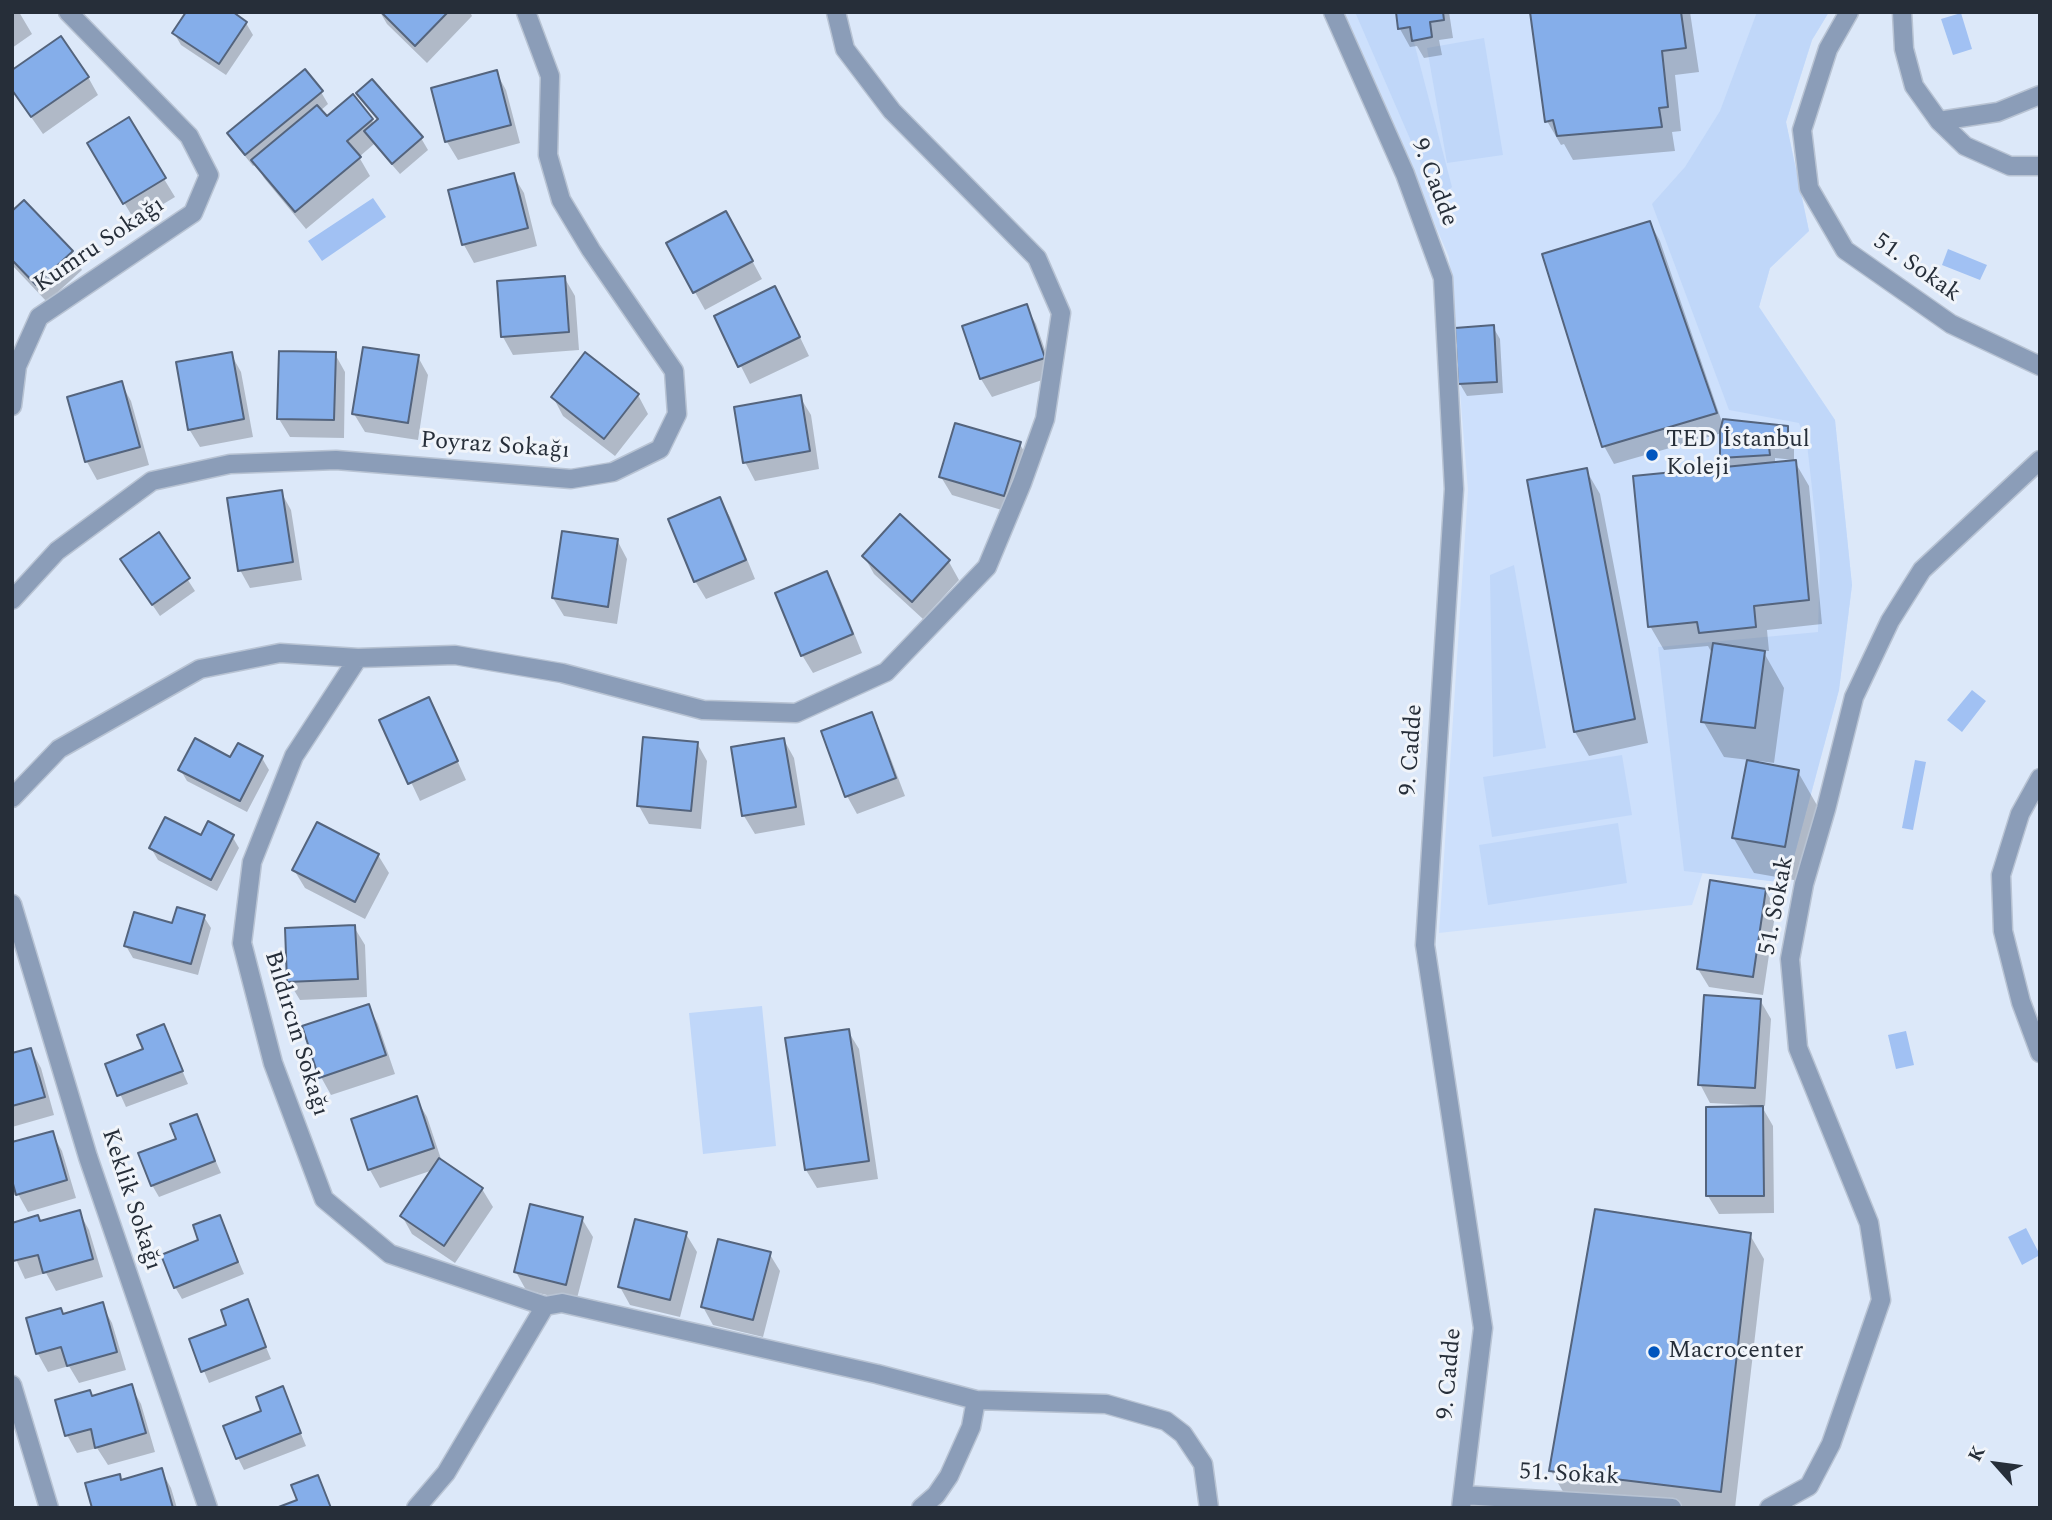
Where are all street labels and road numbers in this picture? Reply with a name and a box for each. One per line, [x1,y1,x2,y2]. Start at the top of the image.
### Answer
street label: 9. Cadde [1403,135,1463,231]
street label: Kumru Sokağı [29,192,171,300]
street label: 51. Sokak [1867,228,1965,310]
street label: Poyraz Sokağı [419,427,571,467]
street label: 9. Cadde [1395,703,1431,797]
street label: 51. Sokak [1754,854,1802,958]
street label: Bıldırcın Sokağı [256,948,334,1120]
street label: Keklik Sokağı [94,1126,166,1274]
street label: 9. Cadde [1433,1327,1469,1421]
street label: 51. Sokak [1518,1459,1620,1493]

